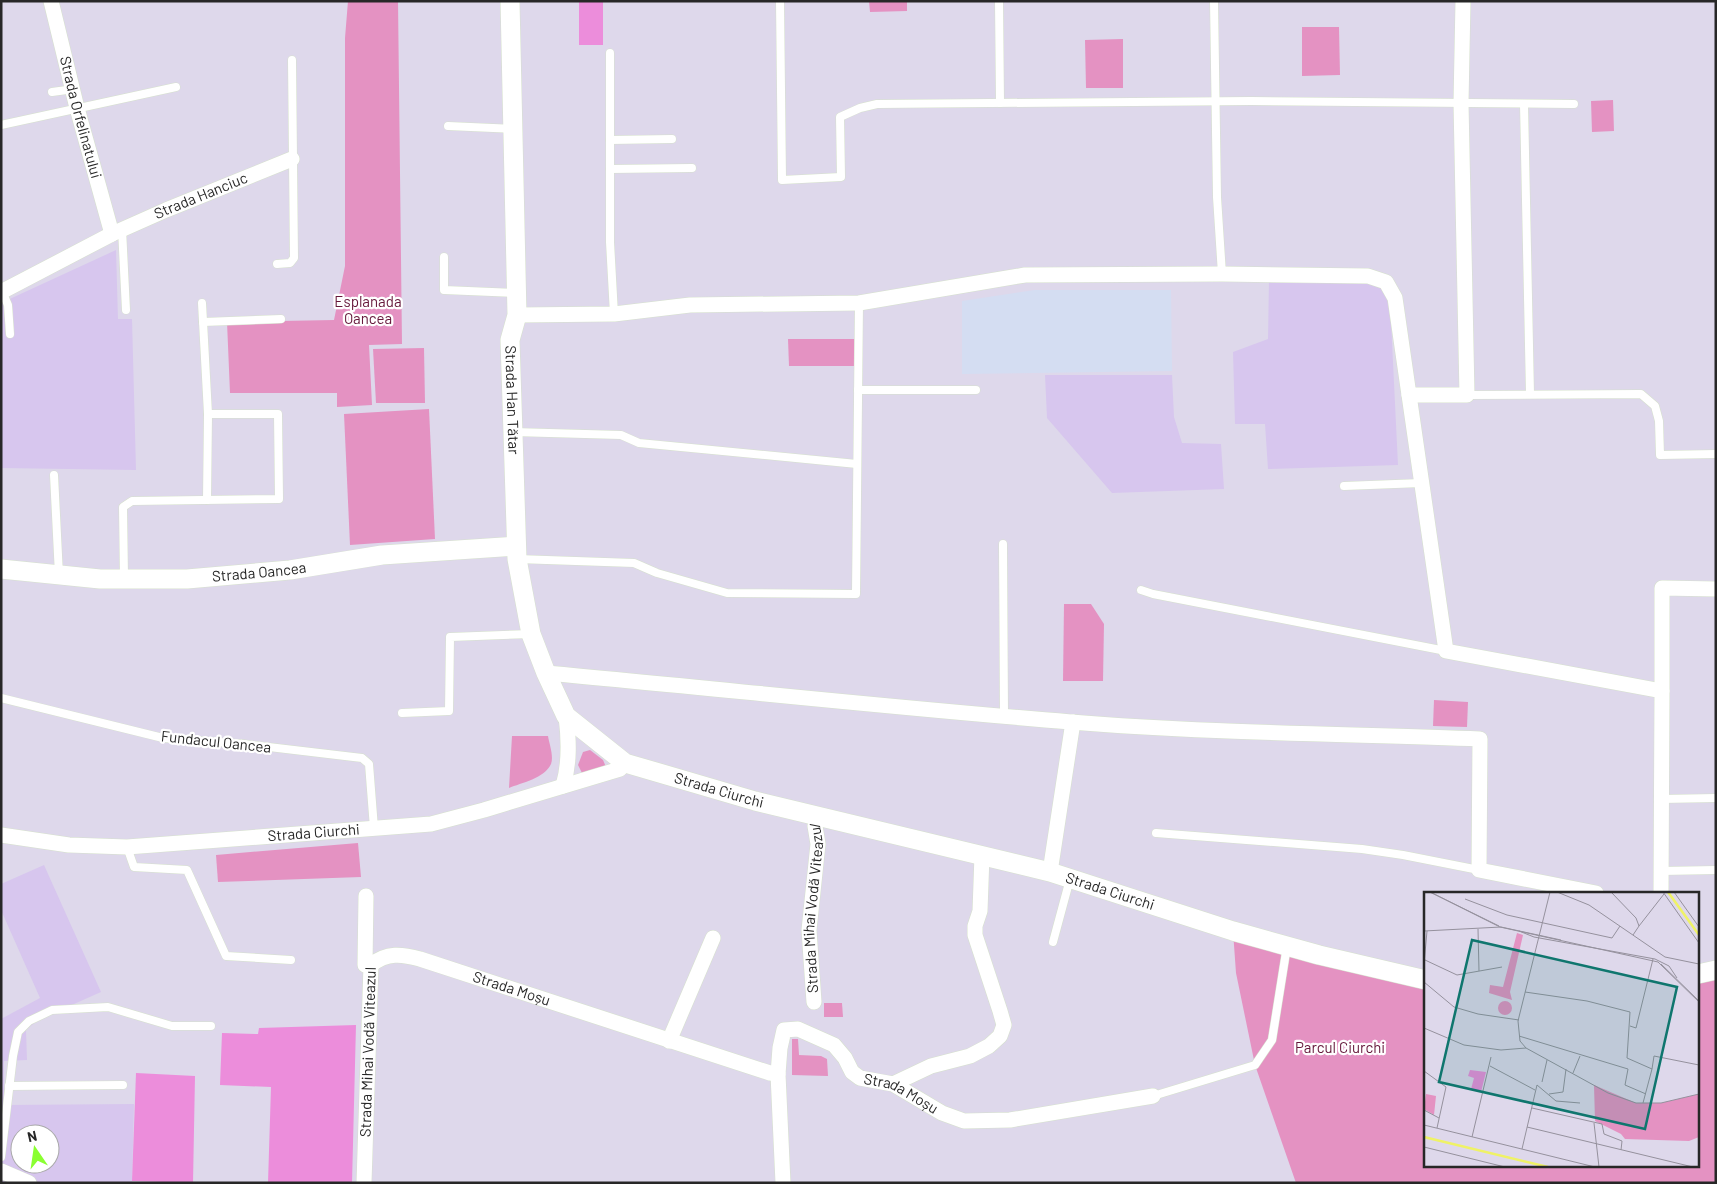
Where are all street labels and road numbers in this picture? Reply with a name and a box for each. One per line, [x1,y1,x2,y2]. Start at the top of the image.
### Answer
street label: Strada Orfelinatului [57,54,106,180]
street label: Strada Hanciuc [151,168,250,222]
street label: Strada Han Tătar [502,345,524,455]
street label: Strada Oancea [211,557,307,585]
street label: Fundacul Oancea [160,726,272,756]
street label: Strada Ciurchi [672,768,766,811]
street label: Strada Ciurchi [267,819,360,844]
street label: Strada Mihai Vodă Viteazul [799,822,826,994]
street label: Strada Ciurchi [1064,868,1157,913]
street label: Strada Mihai Vodă Viteazul [355,967,379,1137]
street label: Strada Moșu [471,967,553,1009]
street label: Strada Moșu [863,1069,942,1117]

